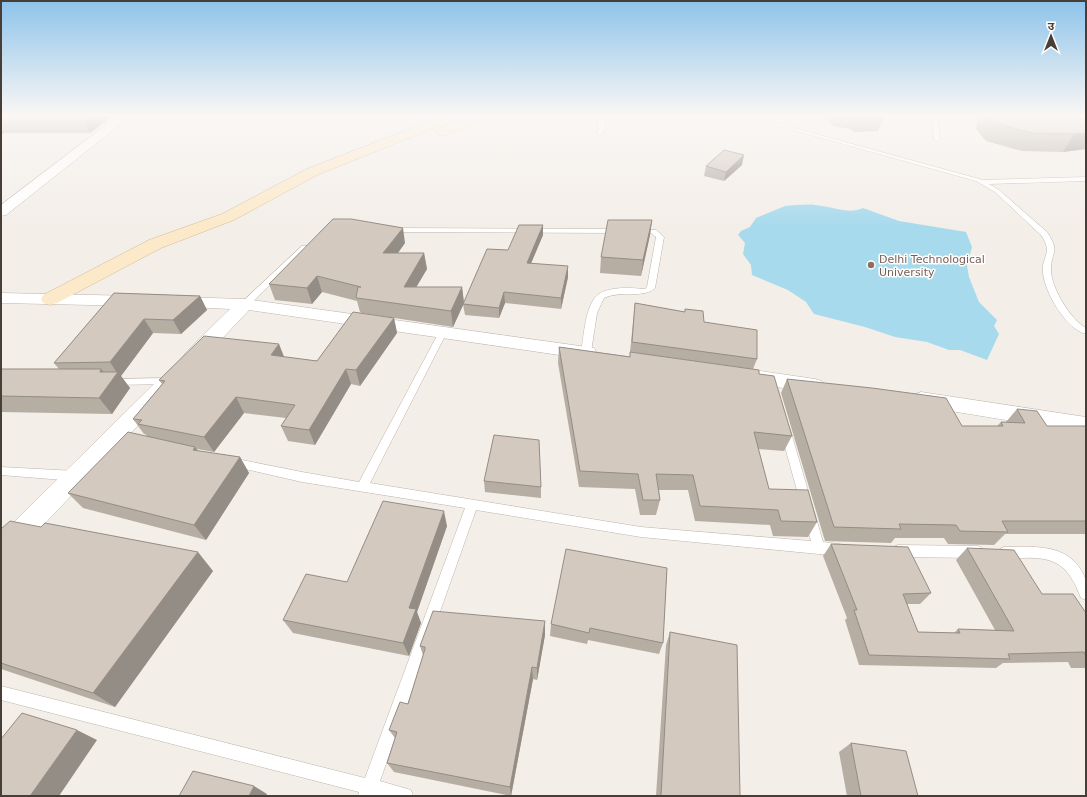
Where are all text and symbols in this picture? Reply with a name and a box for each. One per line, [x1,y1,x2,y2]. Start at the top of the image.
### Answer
north arrow [1031,16,1071,56]
text: उ [1048,20,1055,33]
place label: Delhi Technological University [879,253,985,279]
marker: Delhi Technological University [866,260,876,270]

